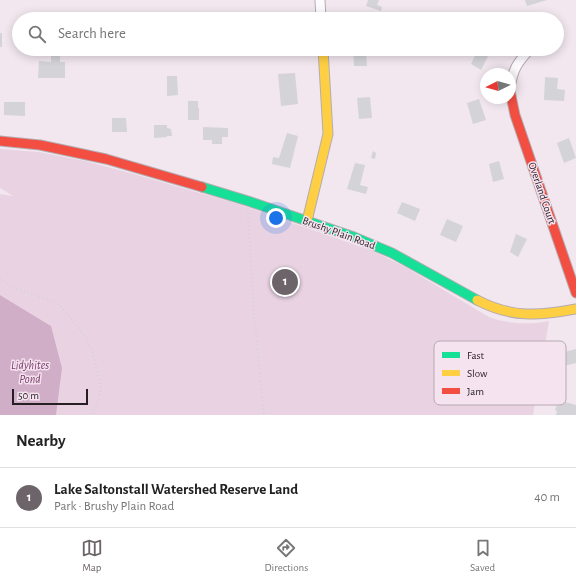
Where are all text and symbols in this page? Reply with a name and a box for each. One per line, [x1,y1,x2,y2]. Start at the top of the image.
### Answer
search box [12,12,564,56]
icon: search [26,23,48,45]
text: Search here [58,26,126,41]
north arrow [480,68,516,104]
street label: Overland Court [526,161,558,226]
your location [266,208,286,228]
street label: Brushy Plain Road [301,215,377,251]
pin: 1 [272,267,298,297]
legend [434,341,566,405]
text: Fast [467,350,485,361]
water label: Lidyhites Pond [11,359,49,385]
text: Slow [467,368,488,379]
text: Jam [467,386,484,397]
scale bar [12,387,88,406]
text: 50 m [18,390,39,401]
text: Nearby [16,432,66,449]
text: Lake Saltonstall Watershed Reserve Land [54,482,298,497]
text: 1 [27,491,31,504]
text: 40 m [534,491,560,504]
text: Park · Brushy Plain Road [54,500,174,513]
tab: Map [81,537,103,574]
tab: Directions [264,537,308,574]
tab: Saved [470,537,495,574]

